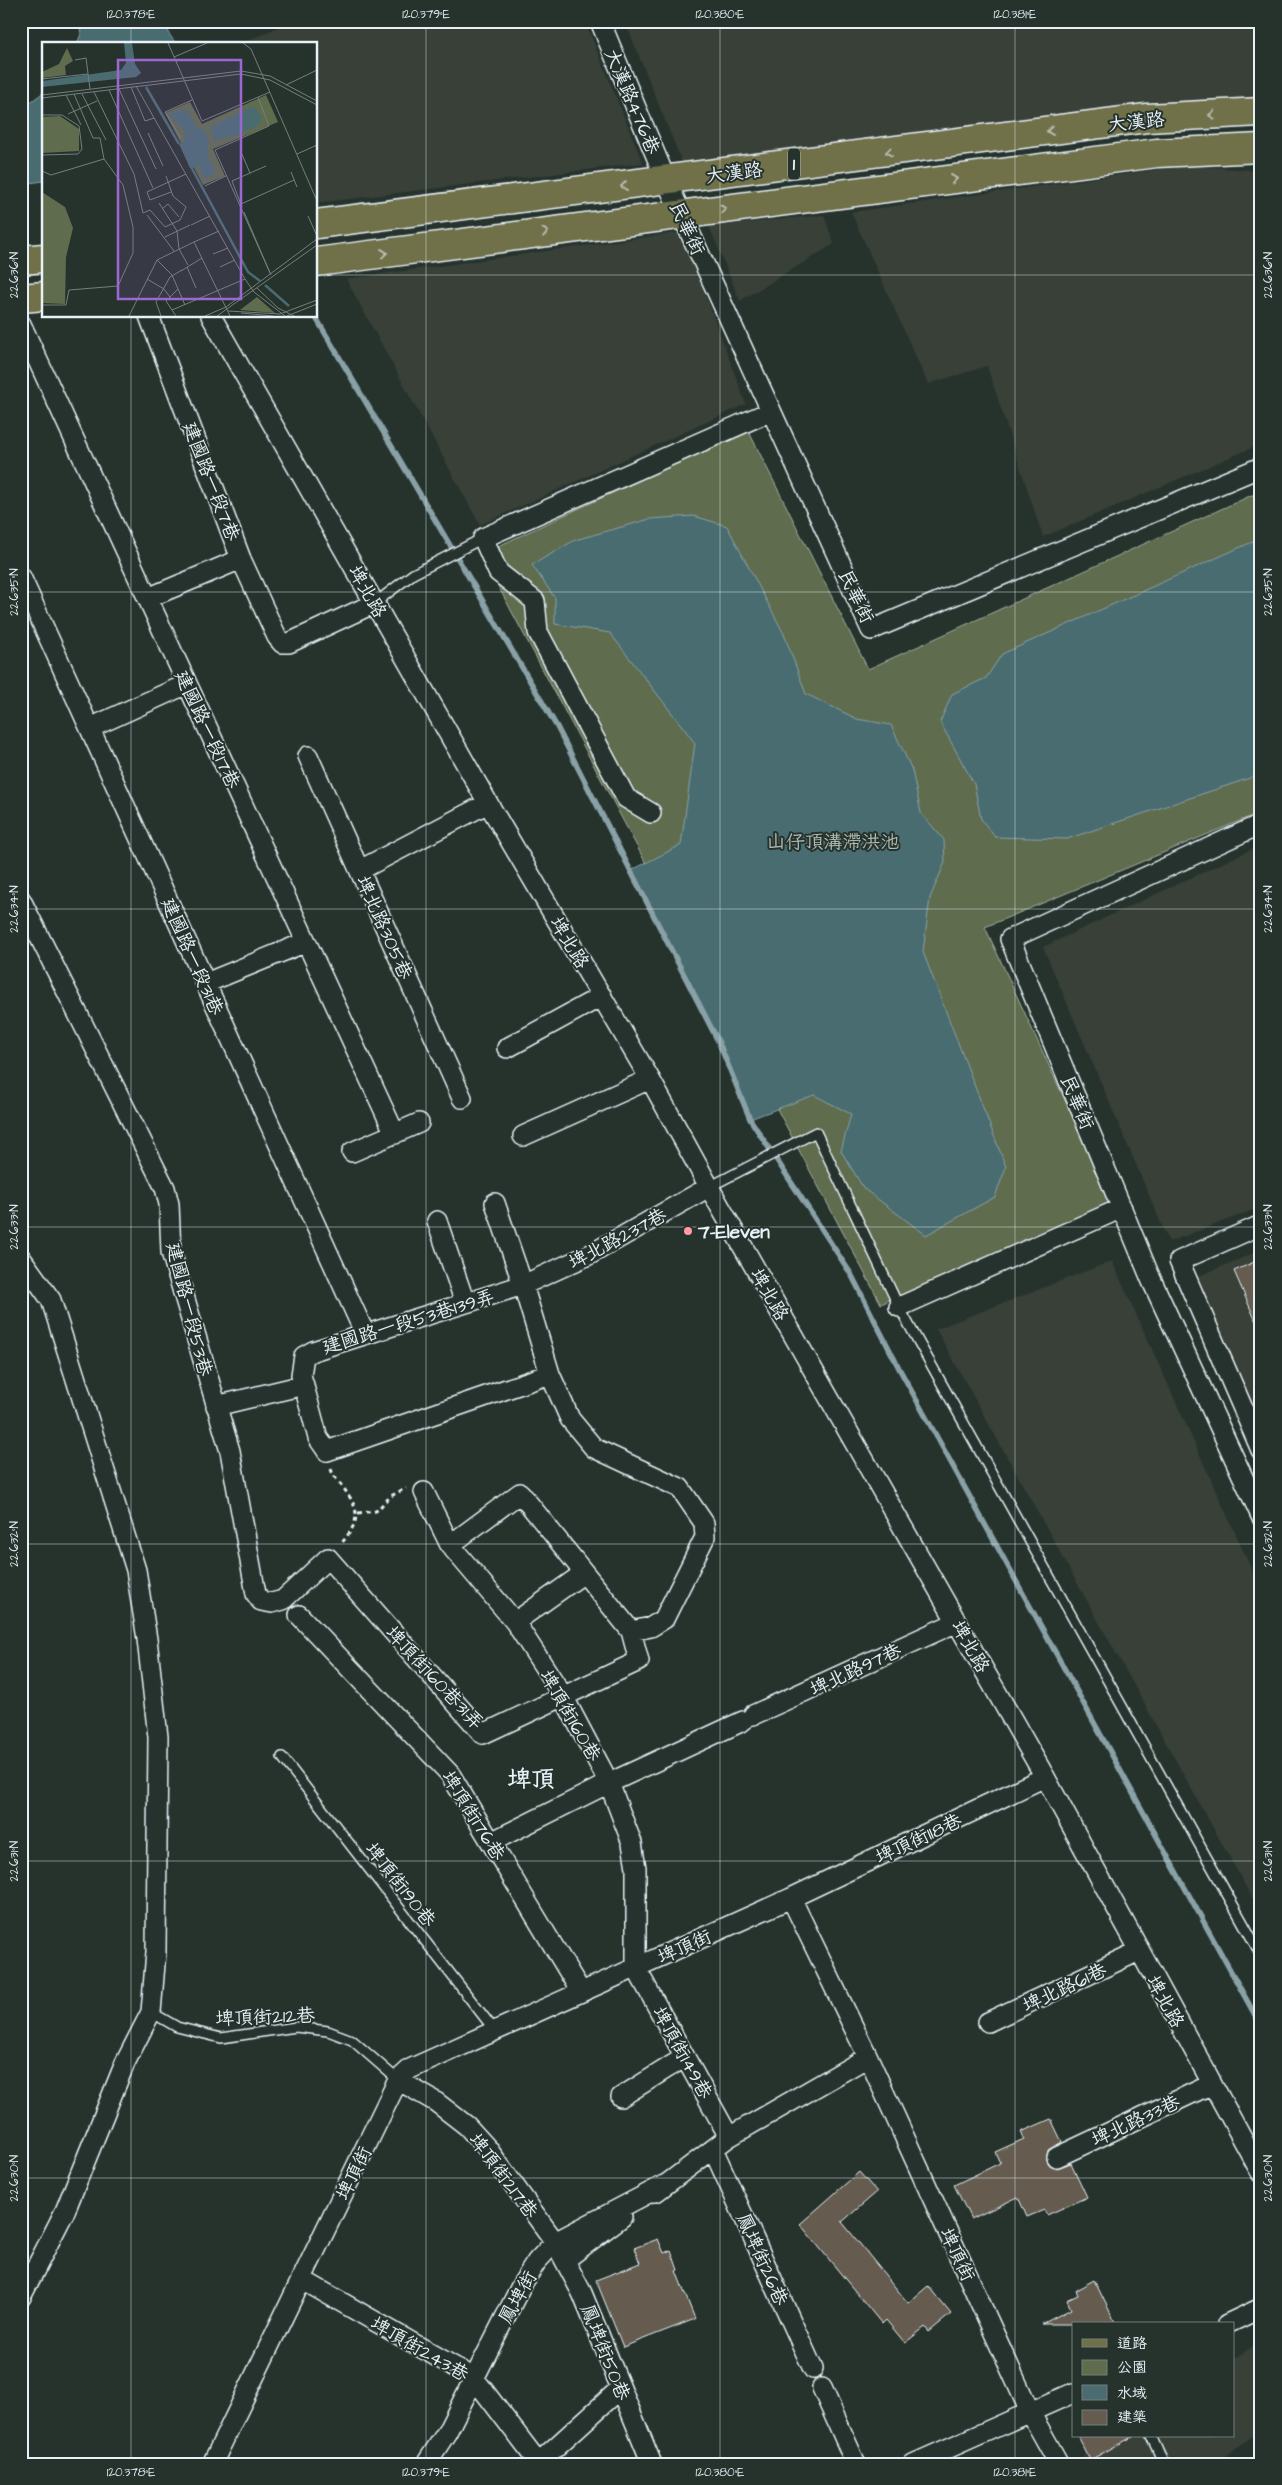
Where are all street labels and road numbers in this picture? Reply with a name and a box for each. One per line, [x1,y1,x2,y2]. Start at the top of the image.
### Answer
street label: 大漢路476巷 [597,45,666,159]
street label: 大漢路 [1106,106,1166,139]
road number: 1 [788,148,800,180]
street label: 大漢路 [704,157,764,190]
street label: 民華街 [662,197,711,260]
street label: 建國路一段7巷 [175,418,246,545]
street label: 埤北路 [341,560,393,623]
street label: 民華街 [831,565,880,628]
street label: 建國路一段17巷 [167,666,246,793]
street label: 埤北路305巷 [349,871,419,984]
street label: 建國路一段31巷 [154,894,230,1020]
street label: 埤北路 [542,911,595,974]
street label: 民華街 [1053,1071,1100,1134]
street label: 埤北路237巷 [564,1202,672,1277]
street label: 建國路一段53巷 [159,1240,218,1379]
street label: 埤北路 [743,1263,795,1326]
street label: 建國路一段53巷139弄 [319,1283,498,1362]
street label: 埤北路 [944,1615,996,1678]
street label: 埤頂街160巷31弄 [379,1620,489,1736]
street label: 埤北路97巷 [805,1637,906,1703]
street label: 埤頂街160巷 [532,1665,607,1767]
street label: 埤頂街176巷 [434,1765,511,1866]
street label: 埤頂街118巷 [871,1807,967,1871]
street label: 埤頂街190巷 [358,1837,442,1933]
street label: 埤頂街 [653,1923,716,1971]
street label: 埤北路61巷 [1018,1957,1111,2020]
street label: 埤北路 [1139,1970,1190,2033]
street label: 埤頂街149巷 [645,2001,718,2104]
street label: 埤頂街212巷 [215,2002,316,2033]
street label: 埤北路33巷 [1087,2089,1185,2154]
street label: 埤頂街217巷 [462,2127,544,2224]
street label: 埤頂街 [330,2142,379,2205]
street label: 鳳埤街26巷 [729,2209,794,2310]
street label: 埤頂街 [932,2223,981,2286]
street label: 鳳埤街 [493,2266,544,2329]
street label: 鳳埤街50巷 [573,2300,636,2405]
street label: 埤頂街243巷 [365,2310,473,2388]

